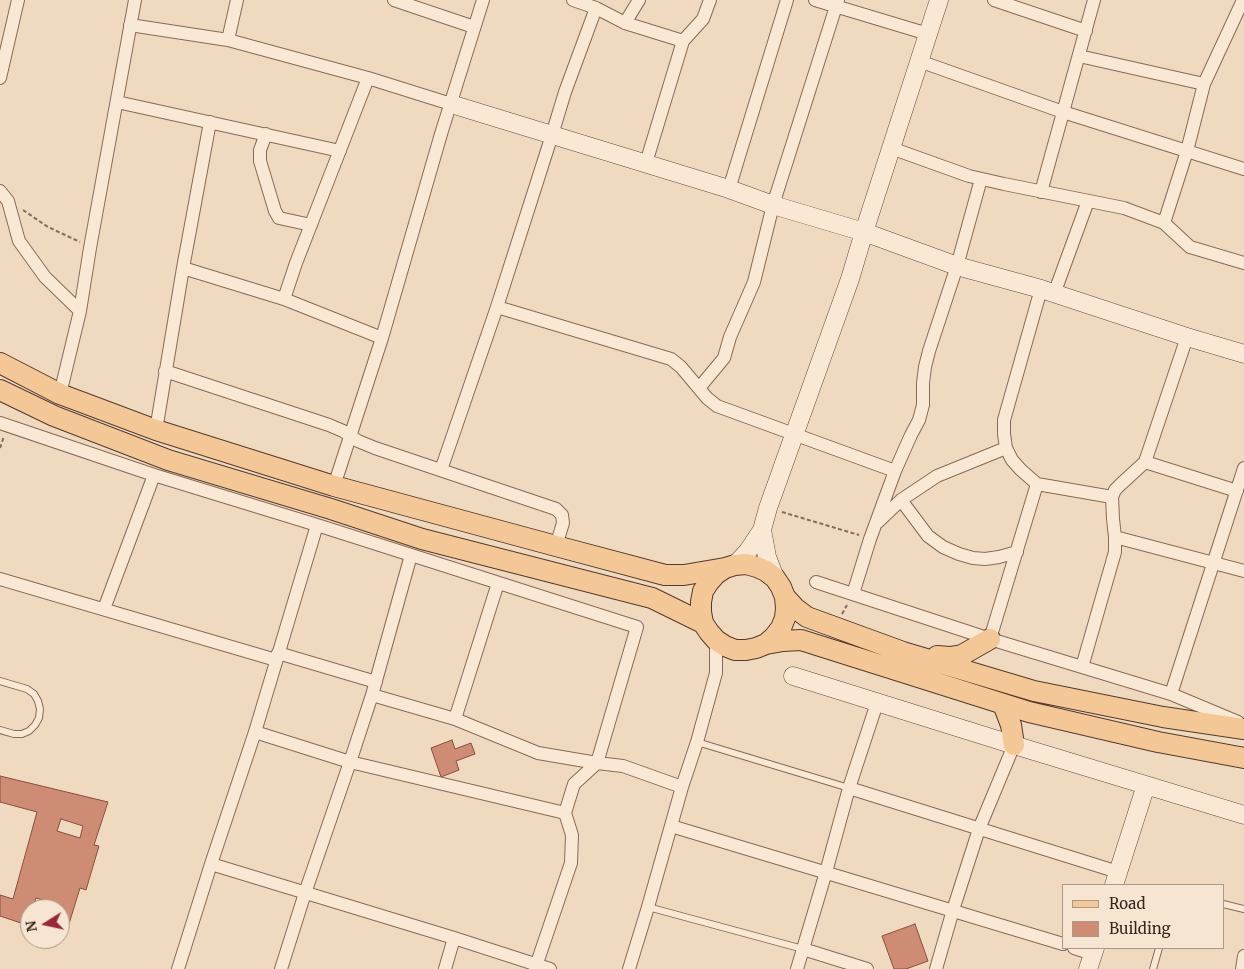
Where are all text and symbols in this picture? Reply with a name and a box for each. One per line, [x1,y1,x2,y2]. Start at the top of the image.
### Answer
legend [1062,884,1224,949]
text: Road [1109,894,1145,913]
north arrow [20,899,70,949]
text: N [21,919,41,933]
text: Building [1109,919,1171,938]

